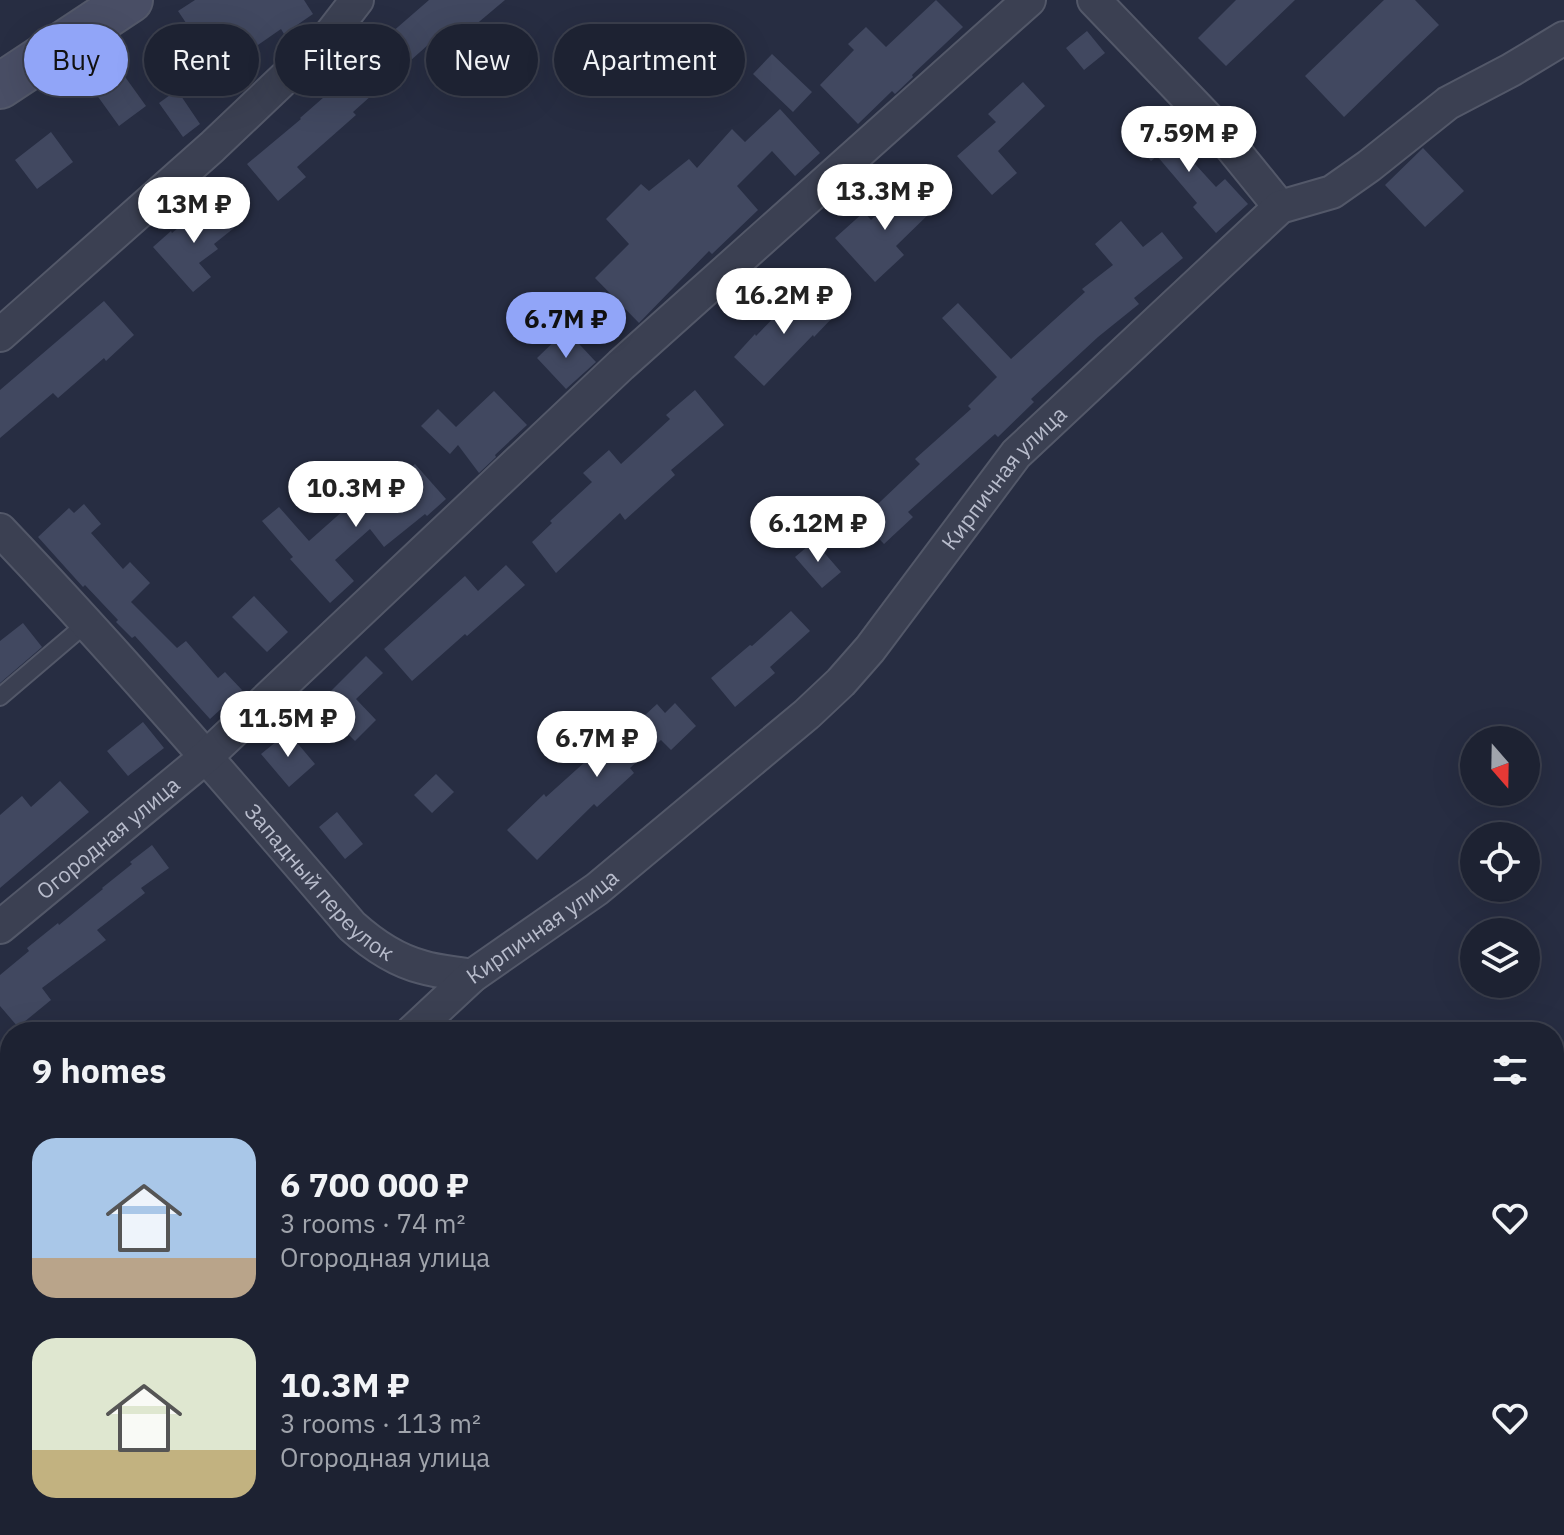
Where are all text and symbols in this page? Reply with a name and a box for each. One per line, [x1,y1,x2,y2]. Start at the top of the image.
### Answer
chip: Buy [24,24,128,96]
chip: Rent [144,24,259,96]
chip: Filters [275,24,410,96]
chip: New [426,24,538,96]
chip: Apartment [554,24,745,96]
pin: 7.59M ₽ [1115,106,1263,174]
text: 7.59M ₽ [1139,115,1239,149]
pin: 13.3M ₽ [811,164,959,232]
text: 13.3M ₽ [835,173,935,207]
pin: 13M ₽ [138,177,250,245]
text: 13M ₽ [156,186,232,220]
pin: 16.2M ₽ [710,268,858,336]
text: 16.2M ₽ [734,277,834,311]
pin: 6.7M ₽ [501,292,631,360]
text: 6.7M ₽ [524,301,608,335]
street label: Кирпичная улица [934,399,1073,555]
pin: 10.3M ₽ [282,461,430,529]
text: 10.3M ₽ [306,470,406,504]
pin: 6.12M ₽ [744,496,892,564]
text: 6.12M ₽ [768,505,868,539]
pin: 11.5M ₽ [214,691,362,759]
text: 11.5M ₽ [238,700,338,734]
pin: 6.7M ₽ [532,711,662,779]
text: 6.7M ₽ [555,720,639,754]
north arrow [1460,726,1540,806]
map controls [1460,726,1540,998]
street label: Огородная улица [30,769,186,905]
street label: Западный переулок [239,797,400,967]
button: locate [1460,822,1540,902]
street label: Кирпичная улица [460,862,624,990]
button: layers [1460,918,1540,998]
text: 9 homes [32,1048,167,1092]
icon: filters [1488,1048,1532,1092]
text: 6 700 000 ₽ [280,1162,469,1206]
icon: home [96,1170,192,1266]
icon: heart [1488,1196,1532,1240]
text: 3 rooms · 74 m² [280,1206,465,1240]
text: Огородная улица [280,1240,490,1274]
text: 10.3M ₽ [280,1362,410,1406]
icon: home [96,1370,192,1466]
icon: heart [1488,1396,1532,1440]
text: 3 rooms · 113 m² [280,1406,481,1440]
text: Огородная улица [280,1440,490,1474]

